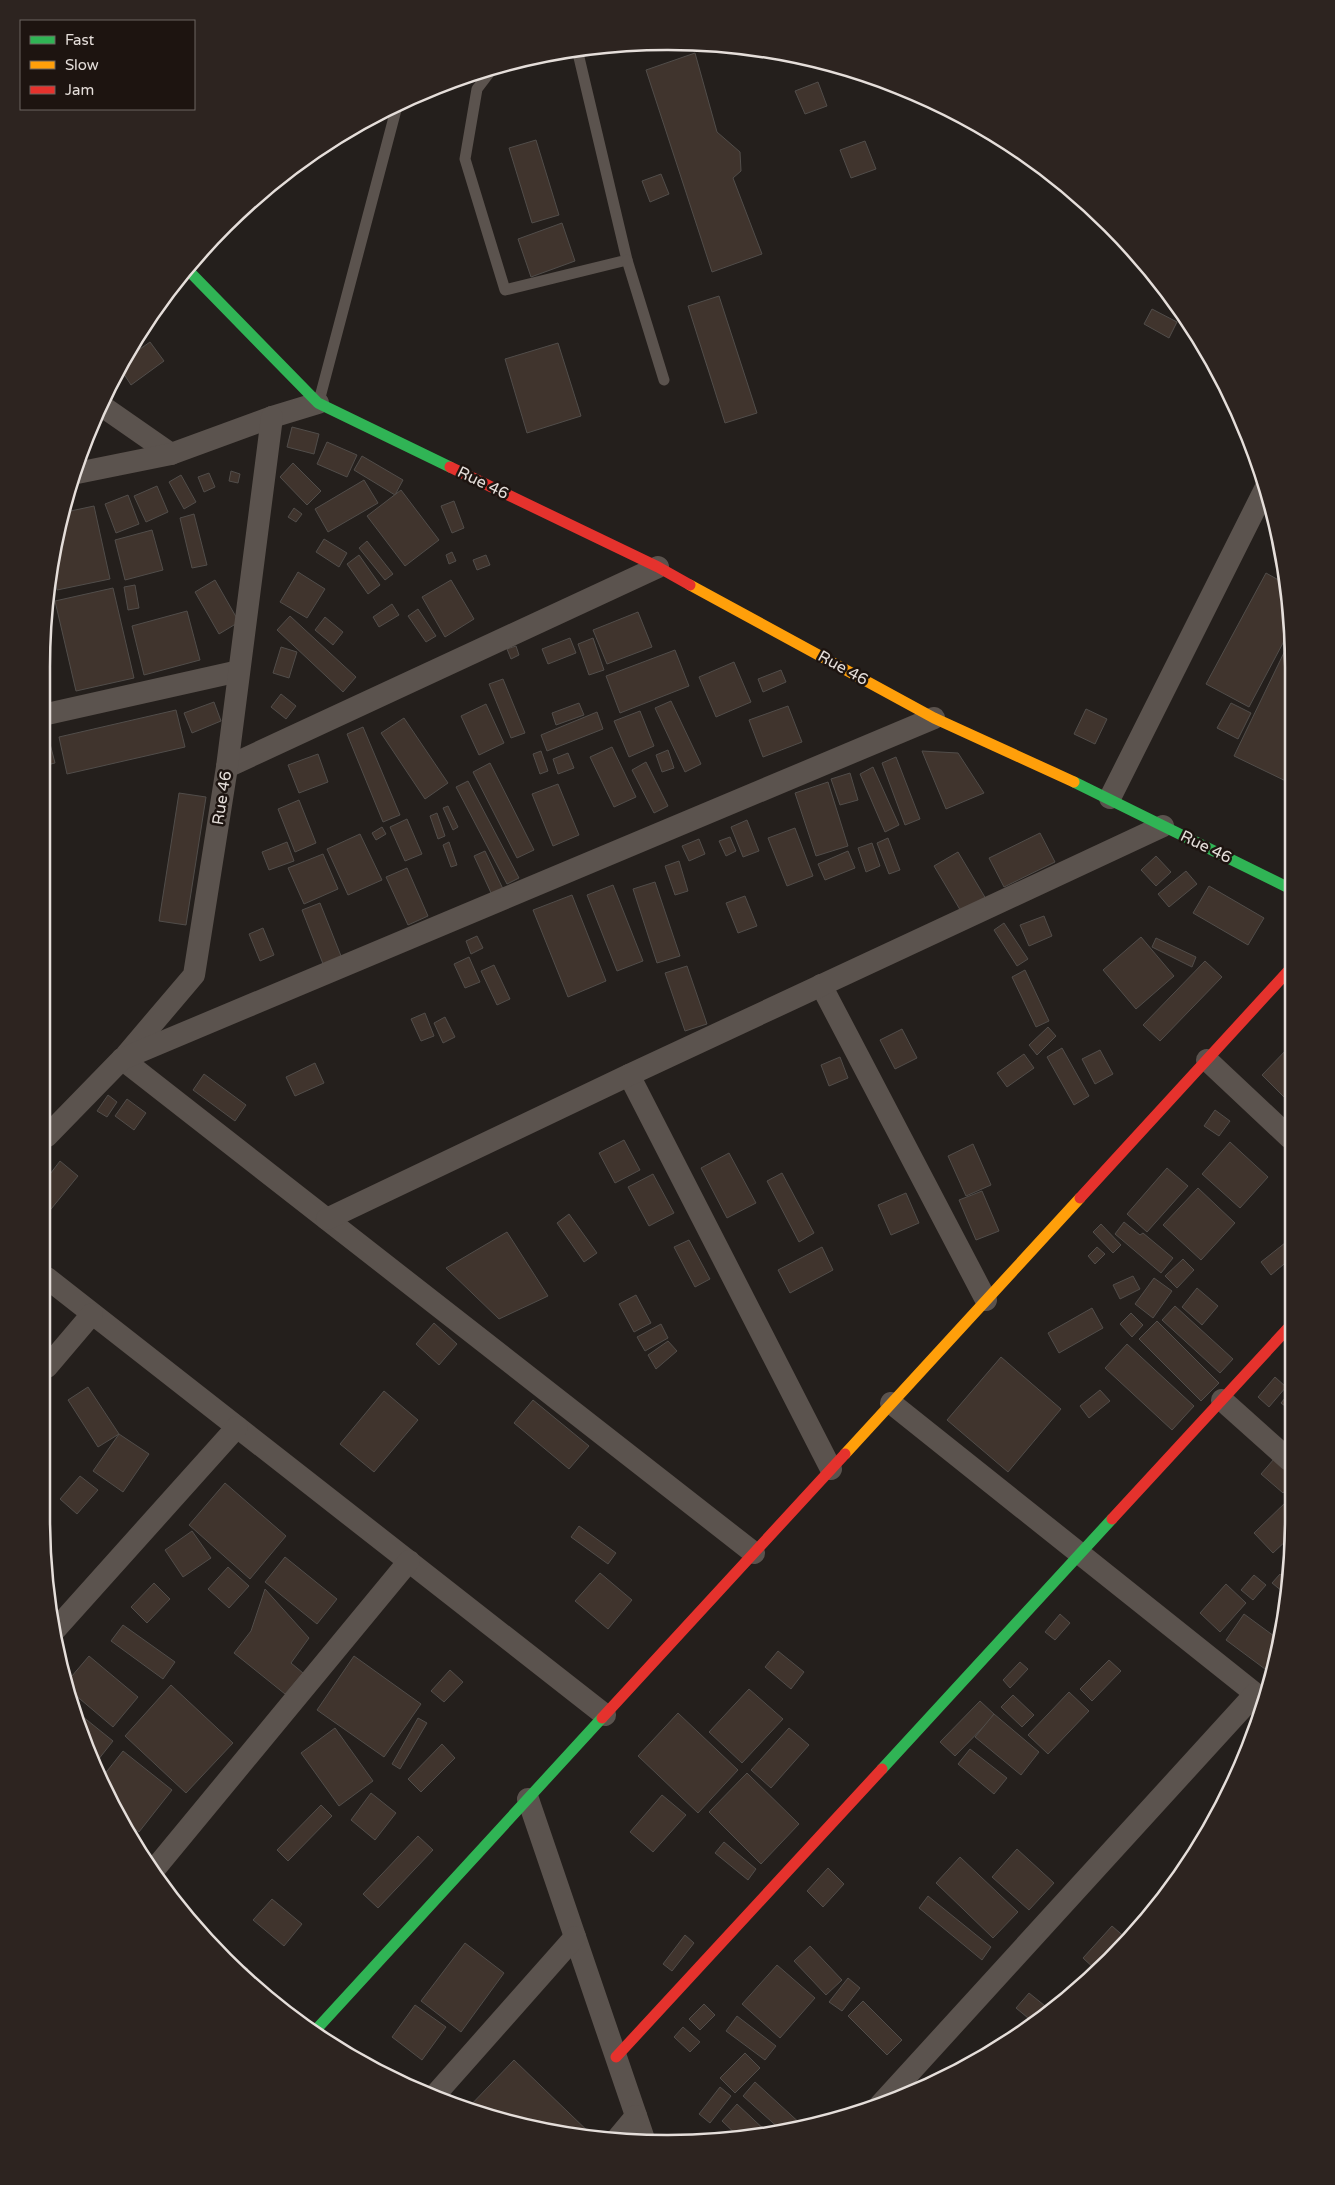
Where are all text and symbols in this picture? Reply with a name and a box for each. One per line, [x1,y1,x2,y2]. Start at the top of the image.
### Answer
legend [20,20,195,110]
text: Fast [65,31,95,49]
text: Slow [65,56,99,74]
text: Jam [65,81,94,99]
street label: Rue 46 [454,462,512,504]
street label: Rue 46 [814,646,872,690]
street label: Rue 46 [208,770,236,826]
street label: Rue 46 [1177,826,1235,868]

